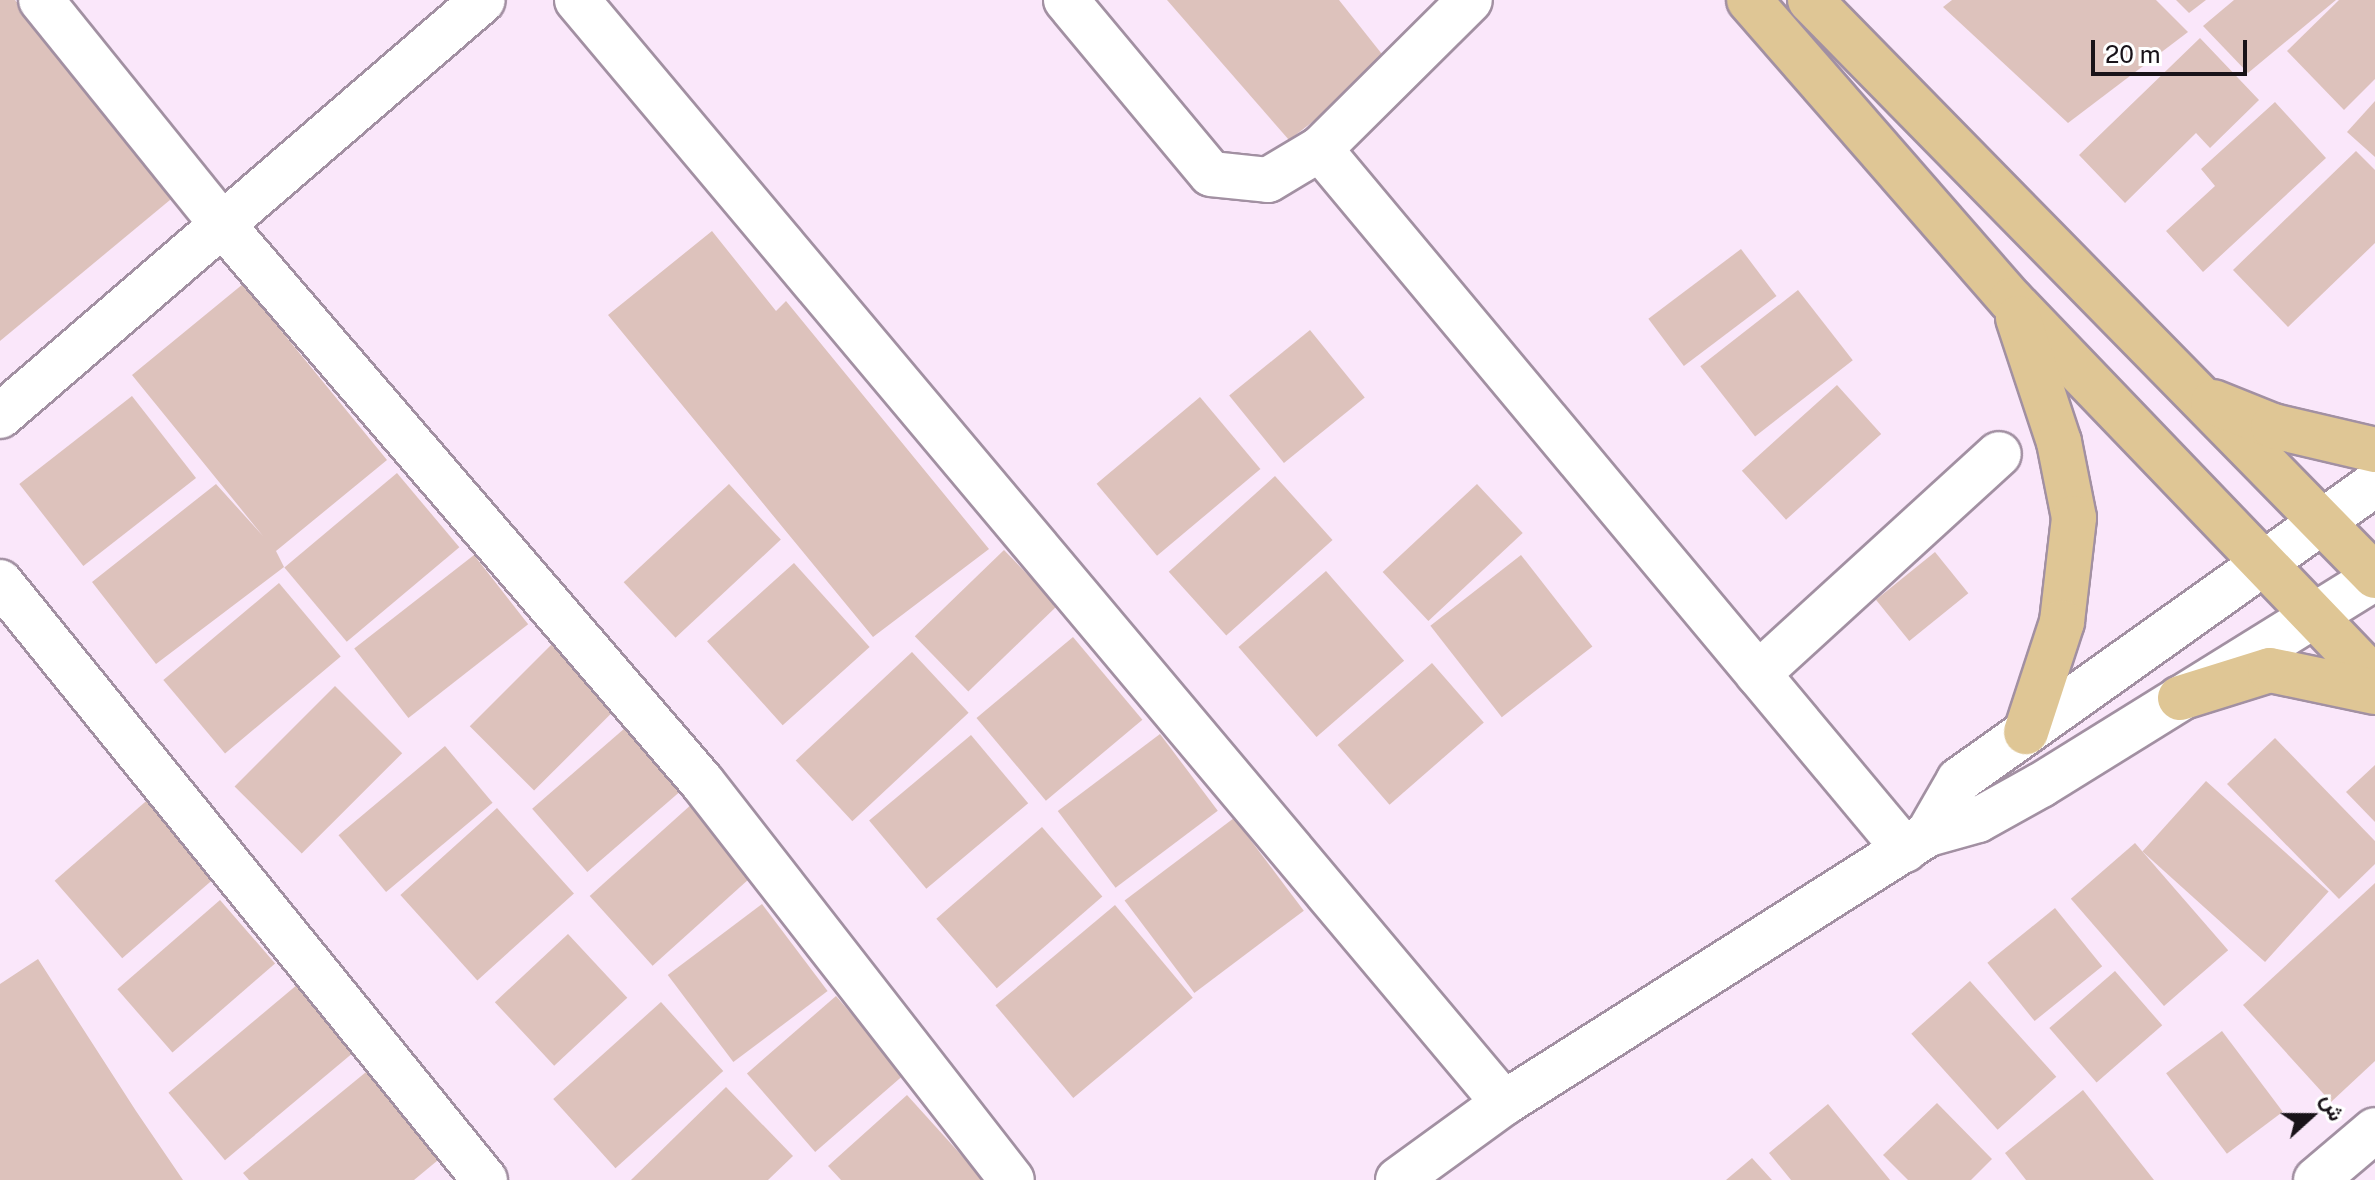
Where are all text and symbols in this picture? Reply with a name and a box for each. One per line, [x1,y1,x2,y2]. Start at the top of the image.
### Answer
scale bar [2095,24,2251,74]
text: 20 m [2105,40,2161,68]
north arrow [2271,1076,2351,1156]
text: ش [2317,1090,2350,1124]

